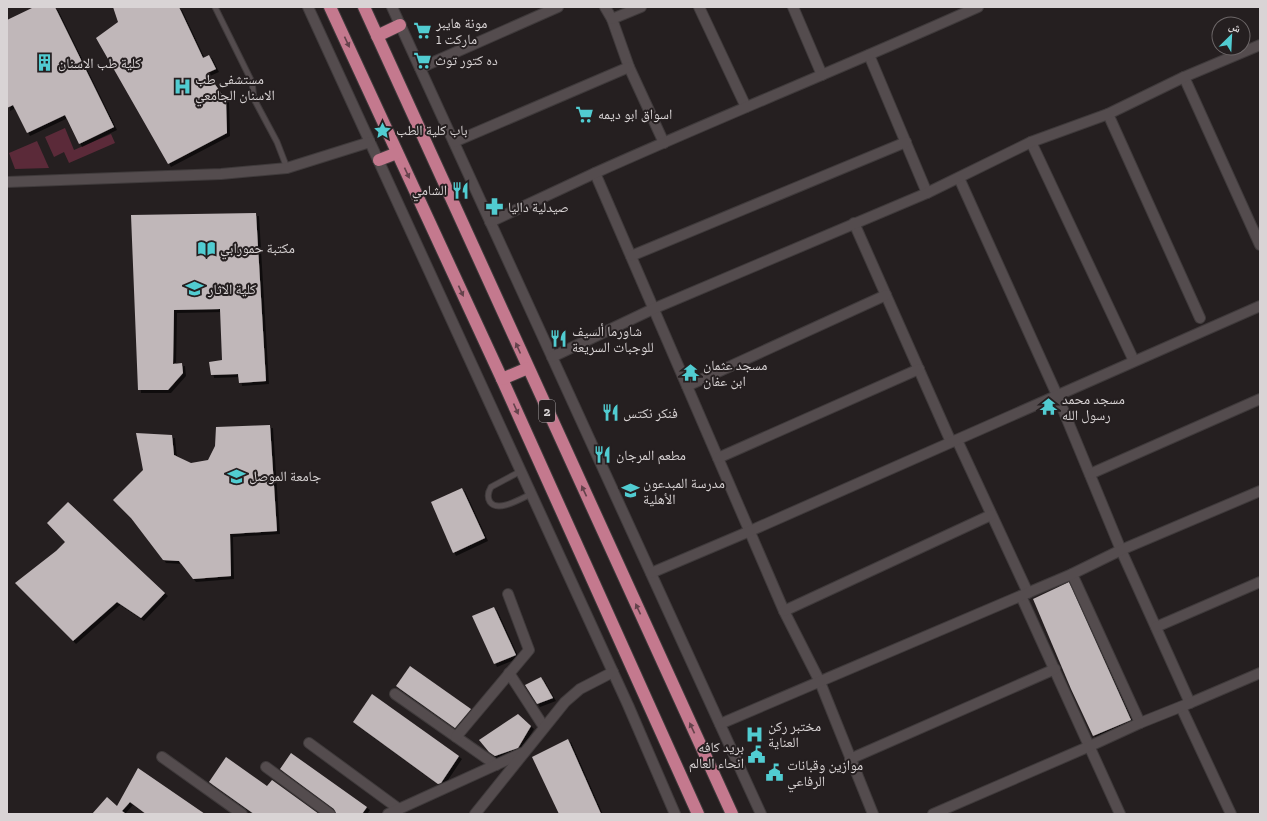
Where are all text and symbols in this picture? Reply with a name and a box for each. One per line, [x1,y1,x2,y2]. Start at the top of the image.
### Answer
place label: مونة هايبر ماركت 1 [435,15,488,48]
north arrow [1211,16,1251,56]
text: ش [1226,19,1243,37]
supermarket icon: مونة هايبر ماركت 1 [413,21,433,41]
one-way arrow [344,37,350,48]
supermarket icon: ده كتور توث [412,50,432,70]
place label: ده كتور توث [435,52,498,69]
building icon: كلية طب الاسنان [35,53,55,73]
place label: كلية طب الاسنان [58,55,141,72]
place label: مستشفى طب الاسنان الجامعي [195,71,275,107]
hospital icon: مستشفى طب الاسنان الجامعي [172,77,192,97]
supermarket icon: اسواق ابو ديمه [575,104,595,124]
place label: اسواق ابو ديمه [598,106,672,123]
place icon: باب كلية الطب [373,120,393,140]
place label: باب كلية الطب [396,122,468,139]
one-way arrow [404,168,410,179]
restaurant icon: الشامي [450,180,470,200]
place label: الشامي [412,182,447,202]
pharmacy icon: صيدلية داليا [485,197,505,217]
place label: صيدلية داليا [508,199,569,216]
library icon: مكتبة حمورابي [197,238,217,258]
place label: مكتبة حمورابي [220,240,295,260]
school or university icon: كلية الاثار [185,279,205,299]
place label: كلية الاثار [207,281,256,298]
one-way arrow [458,286,464,297]
place label: شاورما ألسيف للوجبات السريعة [572,323,654,356]
restaurant icon: شاورما ألسيف للوجبات السريعة [549,329,569,349]
one-way arrow [515,342,521,353]
place label: مسجد عثمان ابن عفان [703,357,767,390]
temple icon: مسجد عثمان ابن عفان [680,363,700,383]
place label: مسجد محمد رسول الله [1062,391,1125,424]
temple icon: مسجد محمد رسول الله [1039,397,1059,417]
road number: 2 [539,400,555,422]
restaurant icon: فنكر نكتس [600,403,620,423]
one-way arrow [513,404,519,416]
place label: فنكر نكتس [623,405,678,422]
restaurant icon: مطعم المرجان [593,445,613,465]
place label: مطعم المرجان [616,447,686,465]
school or university icon: جامعة الموصل [226,466,246,486]
place label: جامعة الموصل [249,468,321,485]
place label: مدرسة المبدعون الأهلية [643,475,725,508]
school or university icon: مدرسة المبدعون الأهلية [620,481,640,501]
one-way arrow [581,486,587,497]
one-way arrow [635,604,641,615]
place label: مختبر ركن العناية [768,718,821,751]
one-way arrow [689,722,695,733]
hospital icon: مختبر ركن العناية [745,724,765,744]
place label: بريد كافه انحاء العالم [689,739,744,773]
public building icon: بريد كافه انحاء العالم [747,745,767,765]
place label: موازين وقبانات الرفاعي [787,757,863,793]
public building icon: موازين وقبانات الرفاعي [764,763,784,783]

